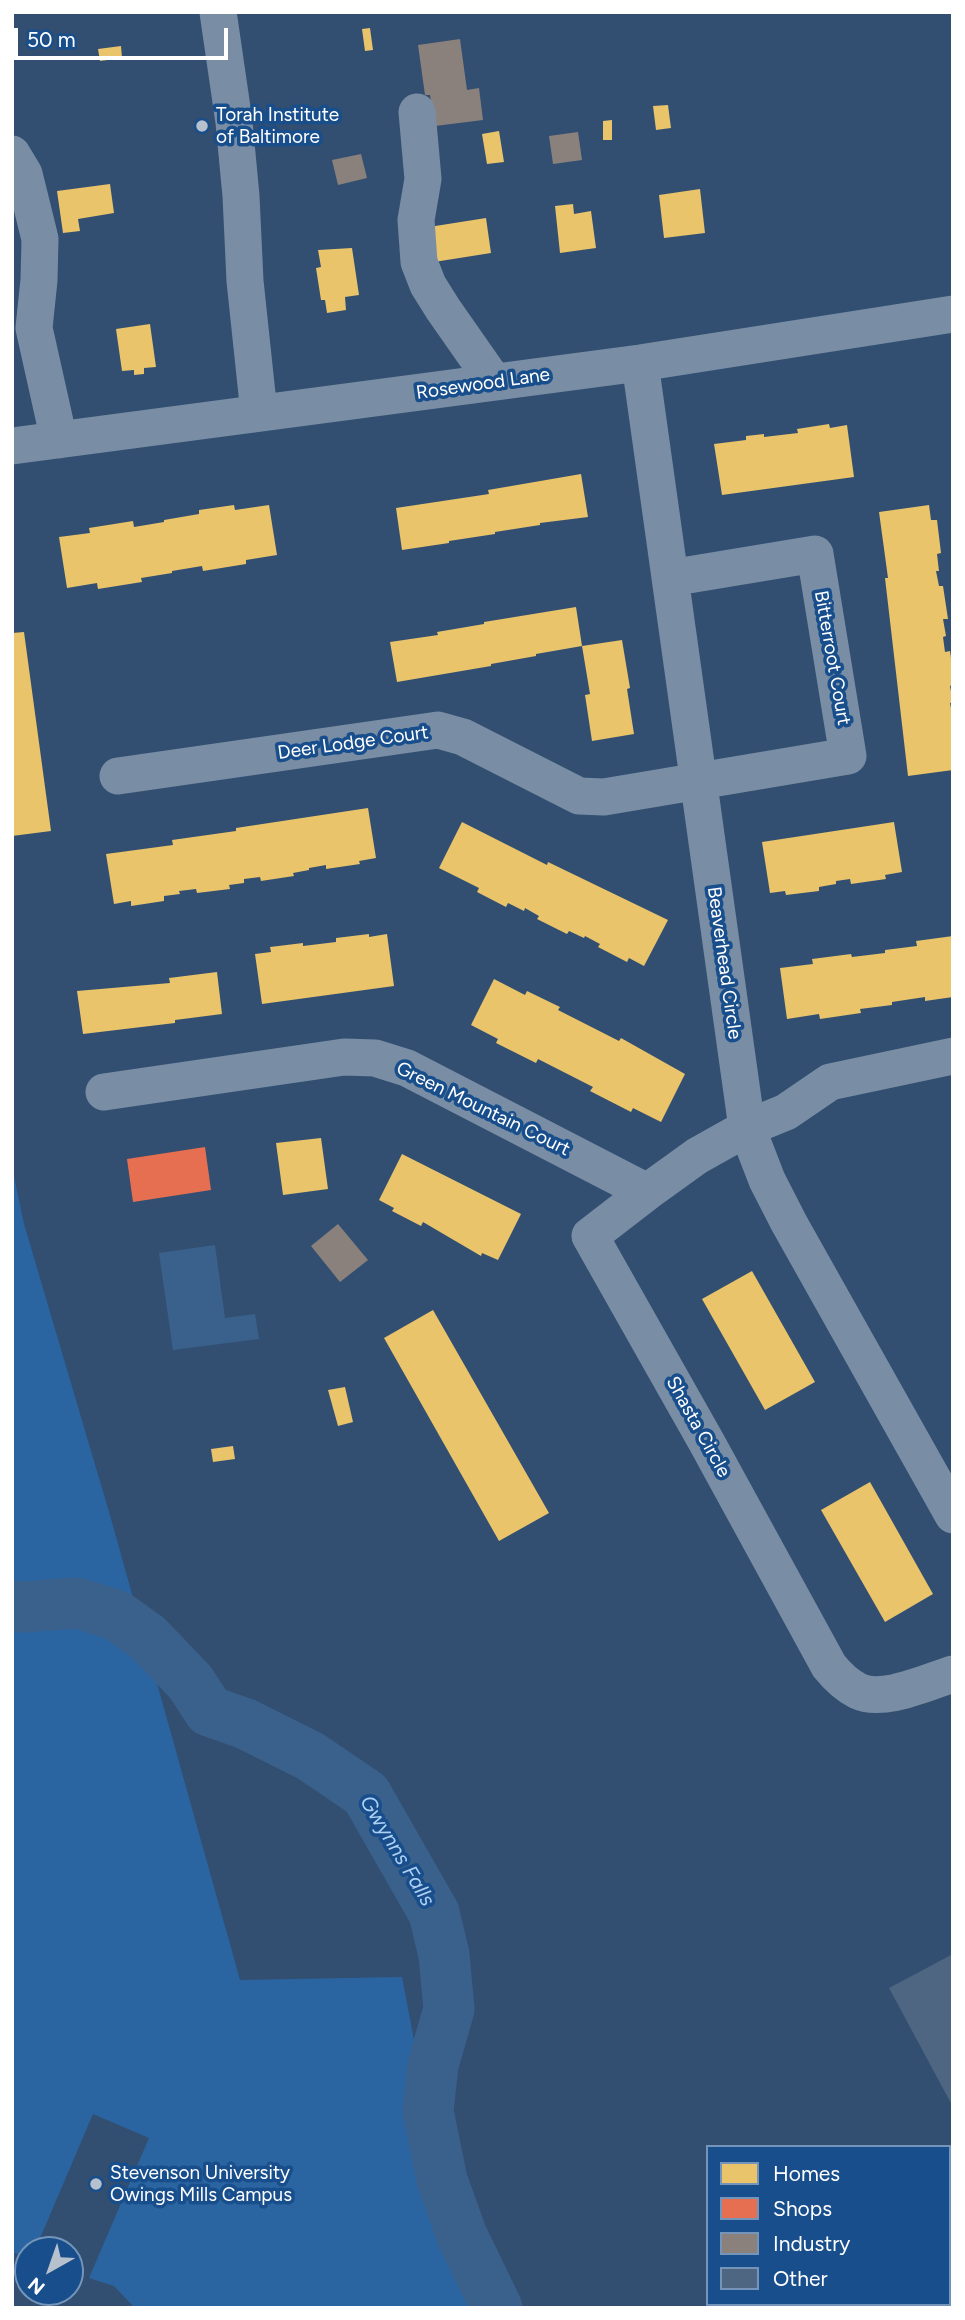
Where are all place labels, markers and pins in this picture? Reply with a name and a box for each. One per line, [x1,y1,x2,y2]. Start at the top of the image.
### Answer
place label: Torah Institute of Baltimore [216,104,339,148]
marker: Torah Institute of Baltimore [194,118,210,134]
place label: Stevenson University Owings Mills Campus [110,2162,292,2206]
marker: Stevenson University Owings Mills Campus [88,2176,104,2192]

